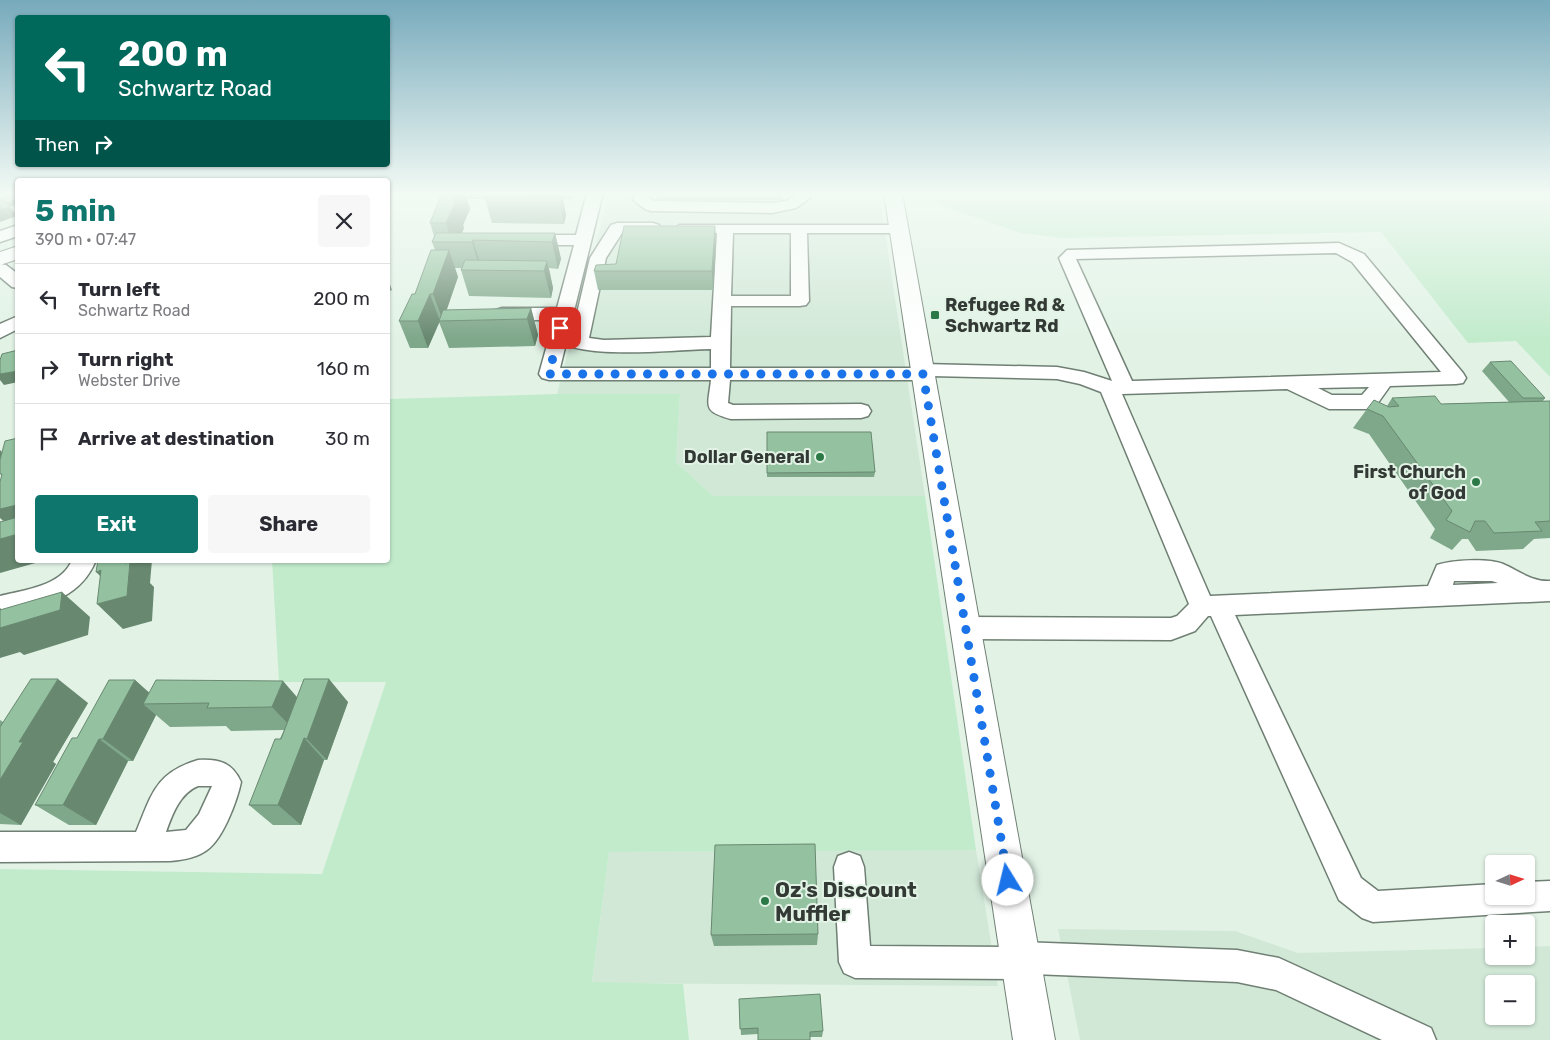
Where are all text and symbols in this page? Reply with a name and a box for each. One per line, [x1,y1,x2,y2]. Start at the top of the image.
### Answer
text: 200 m [118,33,228,75]
icon: left [35,35,100,100]
text: Schwartz Road [118,75,272,102]
icon: right [89,130,117,158]
text: Then [35,133,79,156]
text: 5 min [35,193,116,229]
button: close [318,195,370,247]
text: 390 m · 07:47 [35,230,136,249]
text: Turn left [78,278,160,301]
icon: left [35,285,63,313]
text: 200 m [313,287,370,310]
place label: Refugee Rd & Schwartz Rd [945,294,1066,337]
text: Schwartz Road [78,301,190,320]
pin [539,307,581,349]
marker: Refugee Rd & Schwartz Rd [929,309,941,321]
icon: arrive [546,314,574,342]
text: Turn right [78,348,173,371]
icon: right [35,355,63,383]
text: 160 m [317,357,370,380]
text: Webster Drive [78,371,180,390]
icon: arrive [35,425,63,453]
text: Arrive at destination [78,427,274,450]
text: 30 m [325,427,370,450]
place label: Dollar General [684,446,810,468]
marker: Dollar General [814,451,826,463]
place label: First Church of God [1353,461,1466,504]
marker: First Church of God [1470,476,1482,488]
button: Exit [35,495,198,553]
button: Share [208,495,370,553]
position arrow [981,853,1033,905]
north arrow [1485,855,1535,905]
map controls [1485,855,1535,1025]
place label: Oz's Discount Muffler [775,877,917,926]
marker: Oz's Discount Muffler [759,895,771,907]
button: + [1485,915,1535,965]
button: − [1485,975,1535,1025]

